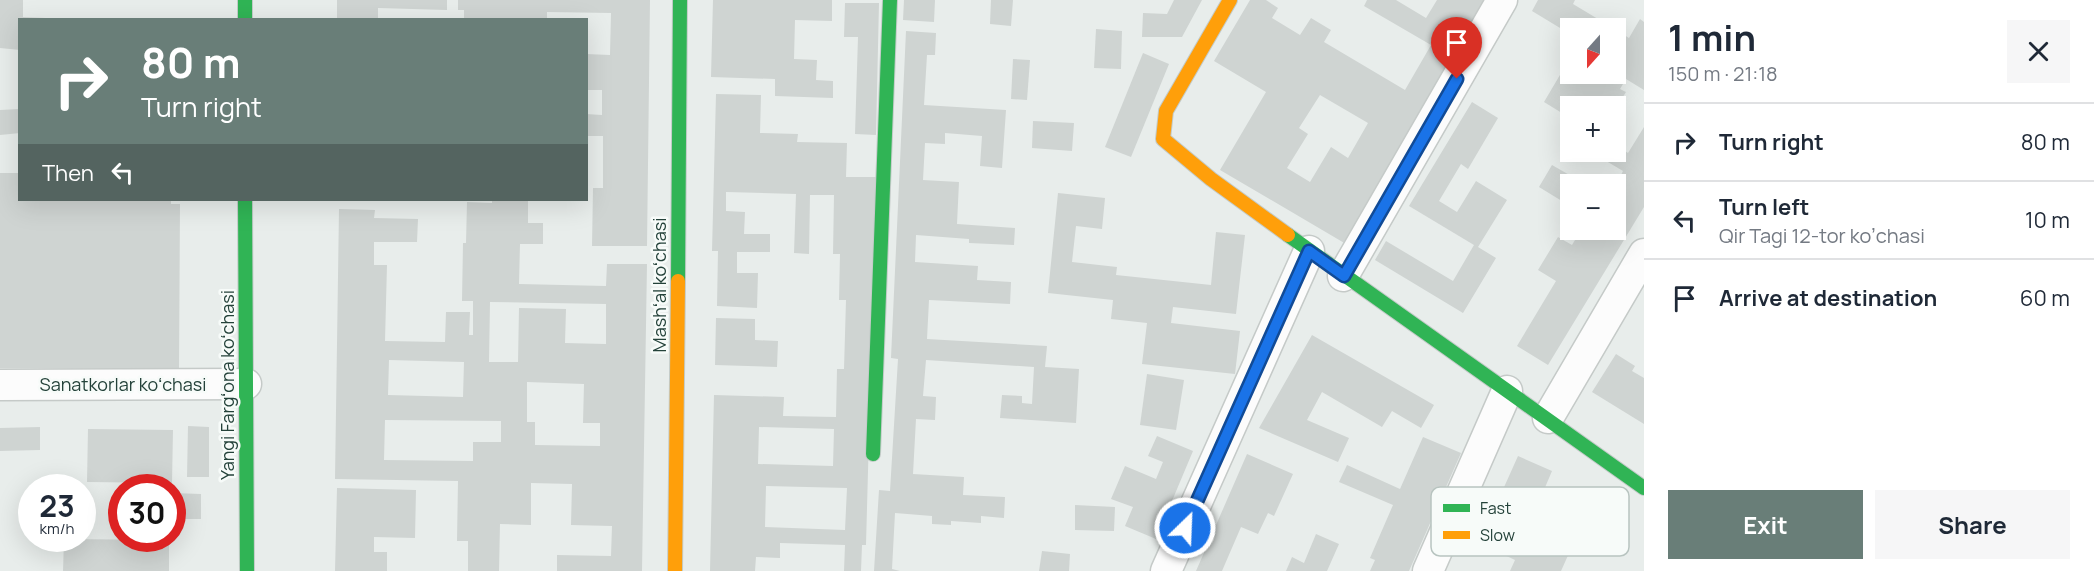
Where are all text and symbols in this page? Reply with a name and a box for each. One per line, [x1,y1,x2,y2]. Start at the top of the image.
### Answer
text: 1 min [1668,13,1756,62]
pin [1431,17,1482,79]
north arrow [1560,18,1626,84]
map controls [1560,18,1626,240]
button: close [2007,20,2070,83]
icon: arrive [1440,26,1473,59]
text: 80 m [141,33,241,91]
icon: right [42,42,120,120]
text: 150 m · 21:18 [1668,60,1778,87]
text: Turn right [141,88,262,125]
button: + [1560,96,1626,162]
icon: right [1668,126,1701,159]
text: Turn right [1719,127,1824,157]
text: 80 m [2021,127,2070,157]
icon: left [106,156,139,189]
text: Then [42,158,94,188]
button: − [1560,174,1626,240]
text: Turn left [1719,192,1809,222]
icon: left [1668,204,1701,237]
text: 10 m [2025,205,2070,235]
street label: Mashʻal koʻchasi [647,218,671,352]
text: Qir Tagi 12-tor koʼchasi [1719,222,1925,249]
icon: arrive [1668,282,1701,315]
text: Arrive at destination [1719,283,1937,313]
text: 60 m [2020,283,2070,313]
street label: Yangi Fargʻona koʻchasi [215,290,239,480]
street label: Sanatkorlar koʻchasi [40,372,206,396]
speed limit sign: 30 [108,474,186,552]
text: 23 [39,485,75,526]
legend [1431,487,1629,556]
button: Exit [1668,490,1863,559]
button: Share [1875,490,2070,559]
position arrow [1153,496,1217,560]
text: Fast [1480,497,1511,519]
text: km/h [40,518,74,539]
text: Slow [1480,524,1515,546]

